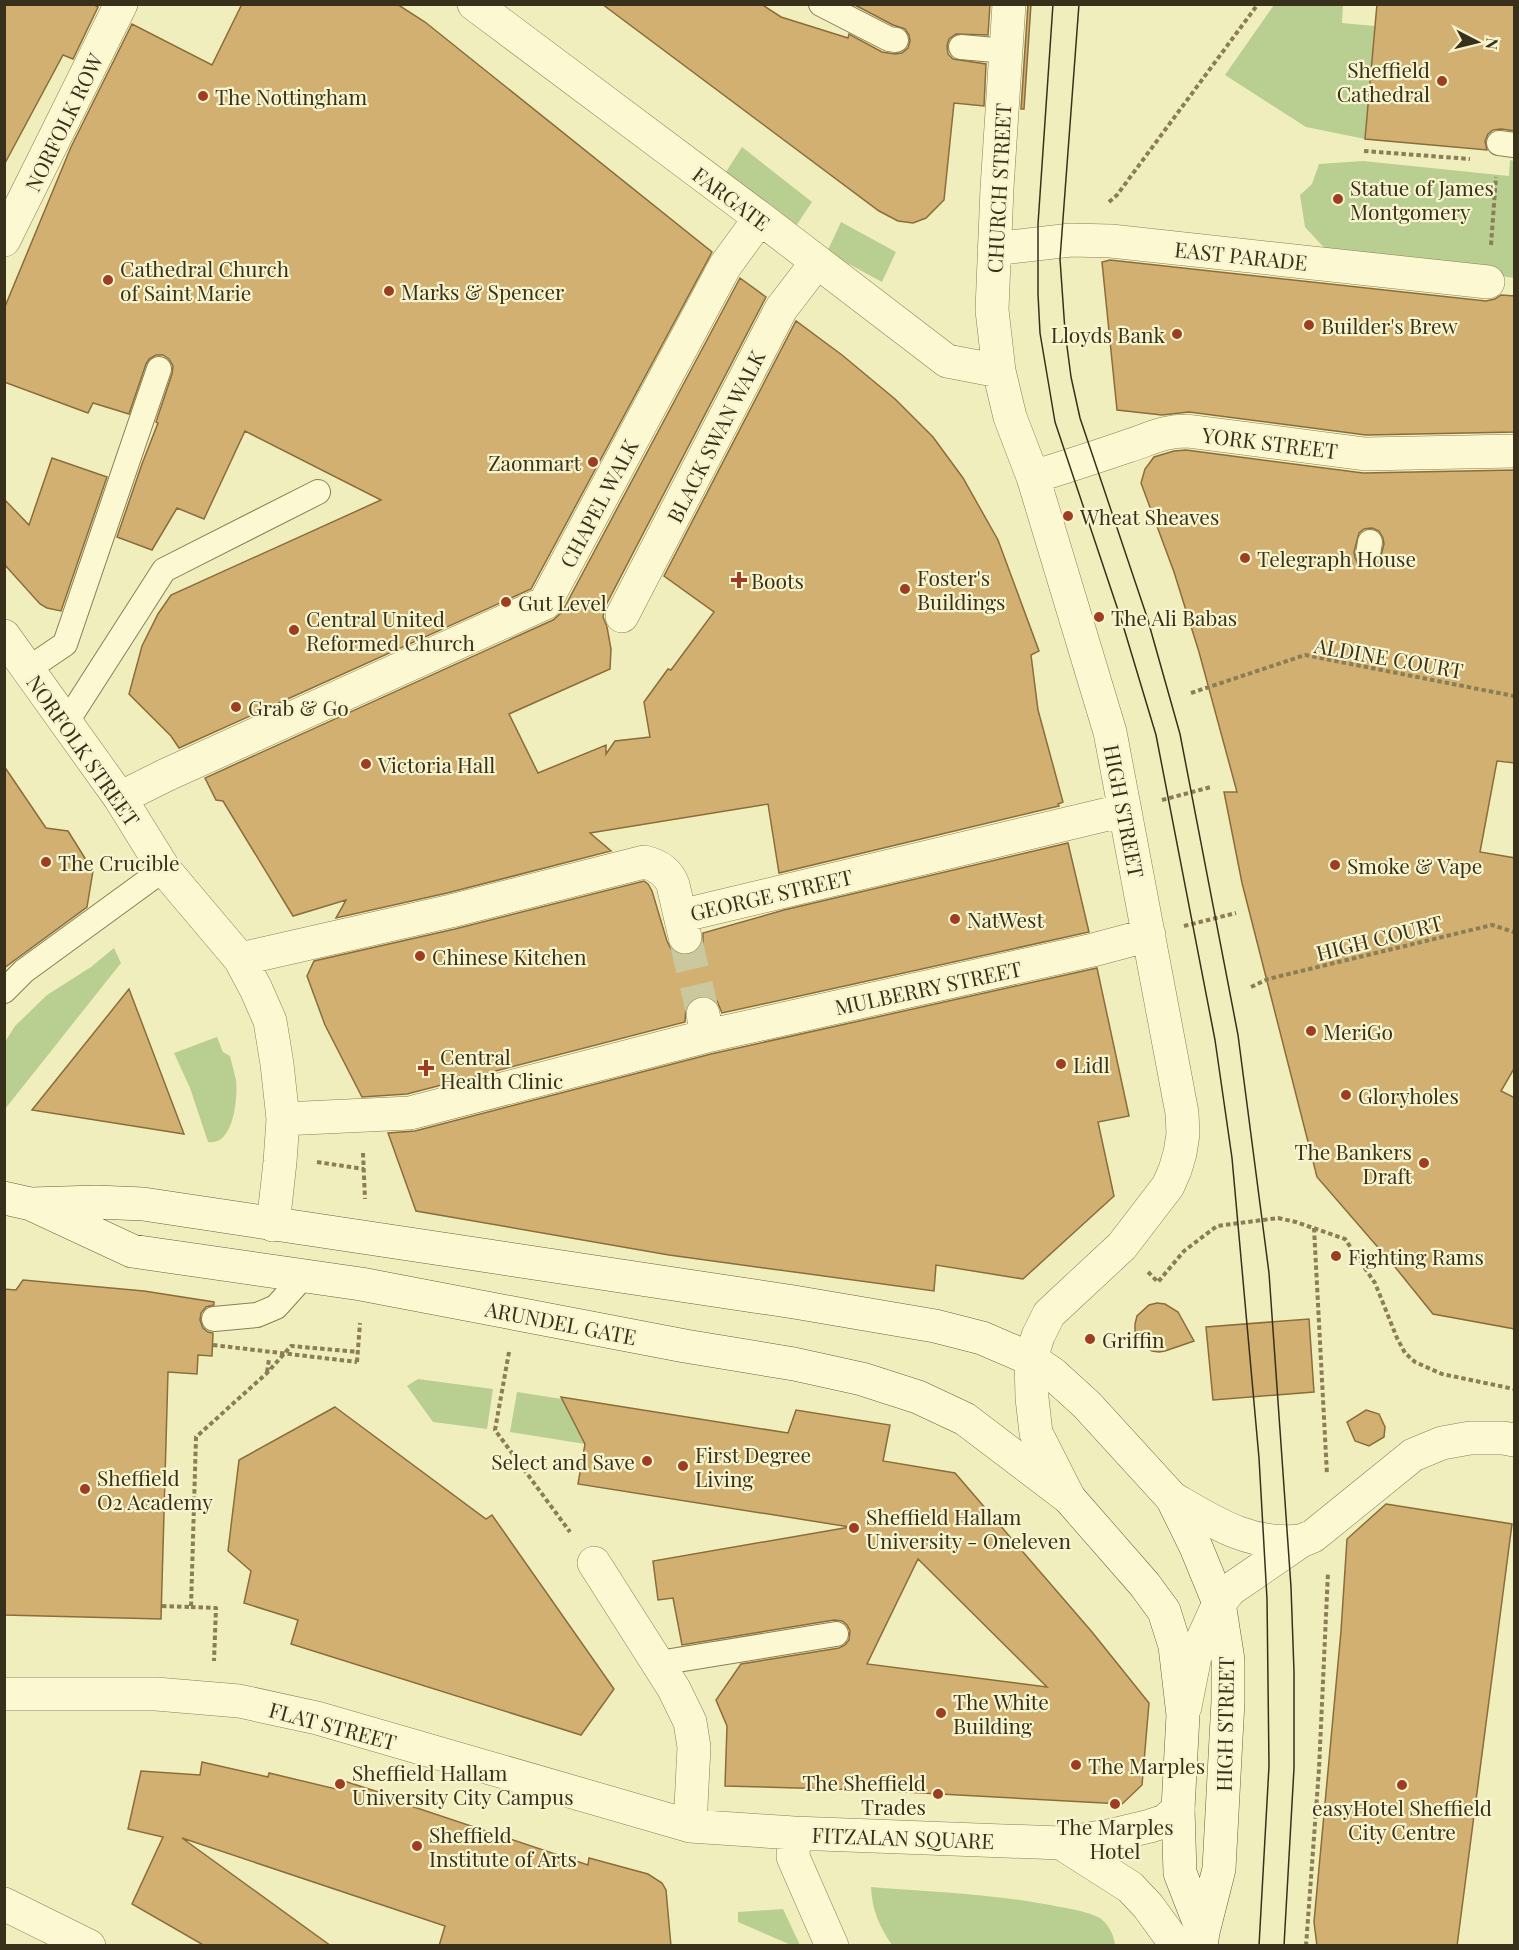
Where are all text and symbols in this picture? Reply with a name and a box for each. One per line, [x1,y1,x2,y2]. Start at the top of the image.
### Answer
north arrow [1447,12,1507,72]
text: N [1481,37,1504,51]
street label: NORFOLK ROW [18,48,109,196]
place label: Sheffield Cathedral [1337,55,1430,107]
marker: Sheffield Cathedral [1435,74,1449,88]
place label: The Nottingham [215,82,367,110]
marker: The Nottingham [196,89,210,103]
street label: CHURCH STREET [980,102,1016,274]
street label: FARGATE [688,160,776,236]
place label: Statue of James Montgomery [1350,173,1494,225]
marker: Statue of James Montgomery [1331,192,1345,206]
street label: EAST PARADE [1173,234,1309,276]
place label: Cathedral Church of Saint Marie [120,254,290,306]
marker: Cathedral Church of Saint Marie [101,273,115,287]
place label: Marks & Spencer [401,277,565,305]
marker: Marks & Spencer [382,284,396,298]
place label: Builder's Brew [1321,311,1458,339]
marker: Builder's Brew [1302,318,1316,332]
place label: Lloyds Bank [1051,320,1165,348]
marker: Lloyds Bank [1170,327,1184,341]
street label: BLACK SWAN WALK [659,345,771,527]
street label: YORK STREET [1200,420,1339,464]
street label: CHAPEL WALK [552,434,644,572]
place label: Zaonmart [488,448,582,476]
marker: Zaonmart [586,455,600,469]
place label: Wheat Sheaves [1079,502,1219,530]
marker: Wheat Sheaves [1061,509,1075,523]
place label: Telegraph House [1257,544,1416,572]
marker: Telegraph House [1238,551,1252,565]
place label: Foster's Buildings [917,563,1005,615]
place label: Boots [751,566,804,594]
marker: Boots [732,573,746,587]
marker: Foster's Buildings [898,582,912,596]
place label: Gut Level [518,588,607,616]
marker: Gut Level [499,595,513,609]
place label: The Ali Babas [1111,603,1237,631]
place label: Central United Reformed Church [306,604,476,656]
marker: The Ali Babas [1092,610,1106,624]
marker: Central United Reformed Church [287,623,301,637]
street label: ALDINE COURT [1311,630,1466,684]
street label: NORFOLK STREET [21,669,147,831]
place label: Grab & Go [248,693,349,721]
marker: Grab & Go [229,700,243,714]
street label: HIGH STREET [1098,742,1152,880]
place label: Victoria Hall [377,750,495,778]
marker: Victoria Hall [359,757,373,771]
place label: The Crucible [58,848,180,876]
place label: Smoke & Vape [1347,851,1482,879]
marker: The Crucible [39,855,53,869]
marker: Smoke & Vape [1328,858,1342,872]
street label: GEORGE STREET [687,862,855,926]
place label: NatWest [967,905,1044,933]
street label: HIGH COURT [1313,908,1445,966]
marker: NatWest [948,912,962,926]
place label: Chinese Kitchen [432,942,587,970]
marker: Chinese Kitchen [413,949,427,963]
street label: MULBERRY STREET [832,954,1024,1020]
place label: MeriGo [1323,1017,1393,1045]
marker: MeriGo [1304,1024,1318,1038]
place label: Central Health Clinic [440,1042,563,1094]
place label: Lidl [1073,1050,1110,1078]
marker: Lidl [1054,1057,1068,1071]
marker: Central Health Clinic [417,1059,435,1077]
place label: Gloryholes [1358,1081,1459,1109]
marker: Gloryholes [1339,1088,1353,1102]
place label: The Bankers Draft [1294,1137,1413,1189]
marker: The Bankers Draft [1417,1156,1431,1170]
place label: Fighting Rams [1348,1242,1484,1270]
marker: Fighting Rams [1329,1249,1343,1263]
street label: ARUNDEL GATE [482,1293,639,1350]
place label: Griffin [1102,1325,1165,1353]
marker: Griffin [1083,1332,1097,1346]
place label: First Degree Living [695,1440,811,1492]
place label: Select and Save [491,1447,635,1475]
marker: Select and Save [640,1454,654,1468]
marker: First Degree Living [676,1459,690,1473]
place label: Sheffield O2 Academy [97,1463,213,1515]
marker: Sheffield O2 Academy [78,1482,92,1496]
place label: Sheffield Hallam University - Oneleven [866,1502,1071,1554]
marker: Sheffield Hallam University - Oneleven [847,1521,861,1535]
street label: HIGH STREET [1209,1656,1239,1792]
place label: The White Building [953,1687,1049,1739]
street label: FLAT STREET [266,1695,400,1755]
marker: The White Building [934,1706,948,1720]
place label: The Marples [1088,1751,1205,1779]
place label: Sheffield Hallam University City Campus [352,1758,574,1810]
marker: The Marples [1069,1758,1083,1772]
place label: The Sheffield Trades [802,1768,926,1820]
marker: Sheffield Hallam University City Campus [333,1777,347,1791]
marker: easyHotel Sheffield City Centre [1395,1778,1409,1792]
marker: The Sheffield Trades [931,1787,945,1801]
place label: easyHotel Sheffield City Centre [1312,1793,1492,1845]
marker: The Marples Hotel [1108,1797,1122,1811]
place label: The Marples Hotel [1056,1812,1174,1864]
place label: Sheffield Institute of Arts [429,1820,577,1872]
street label: FITZALAN SQUARE [811,1820,995,1854]
marker: Sheffield Institute of Arts [410,1839,424,1853]

